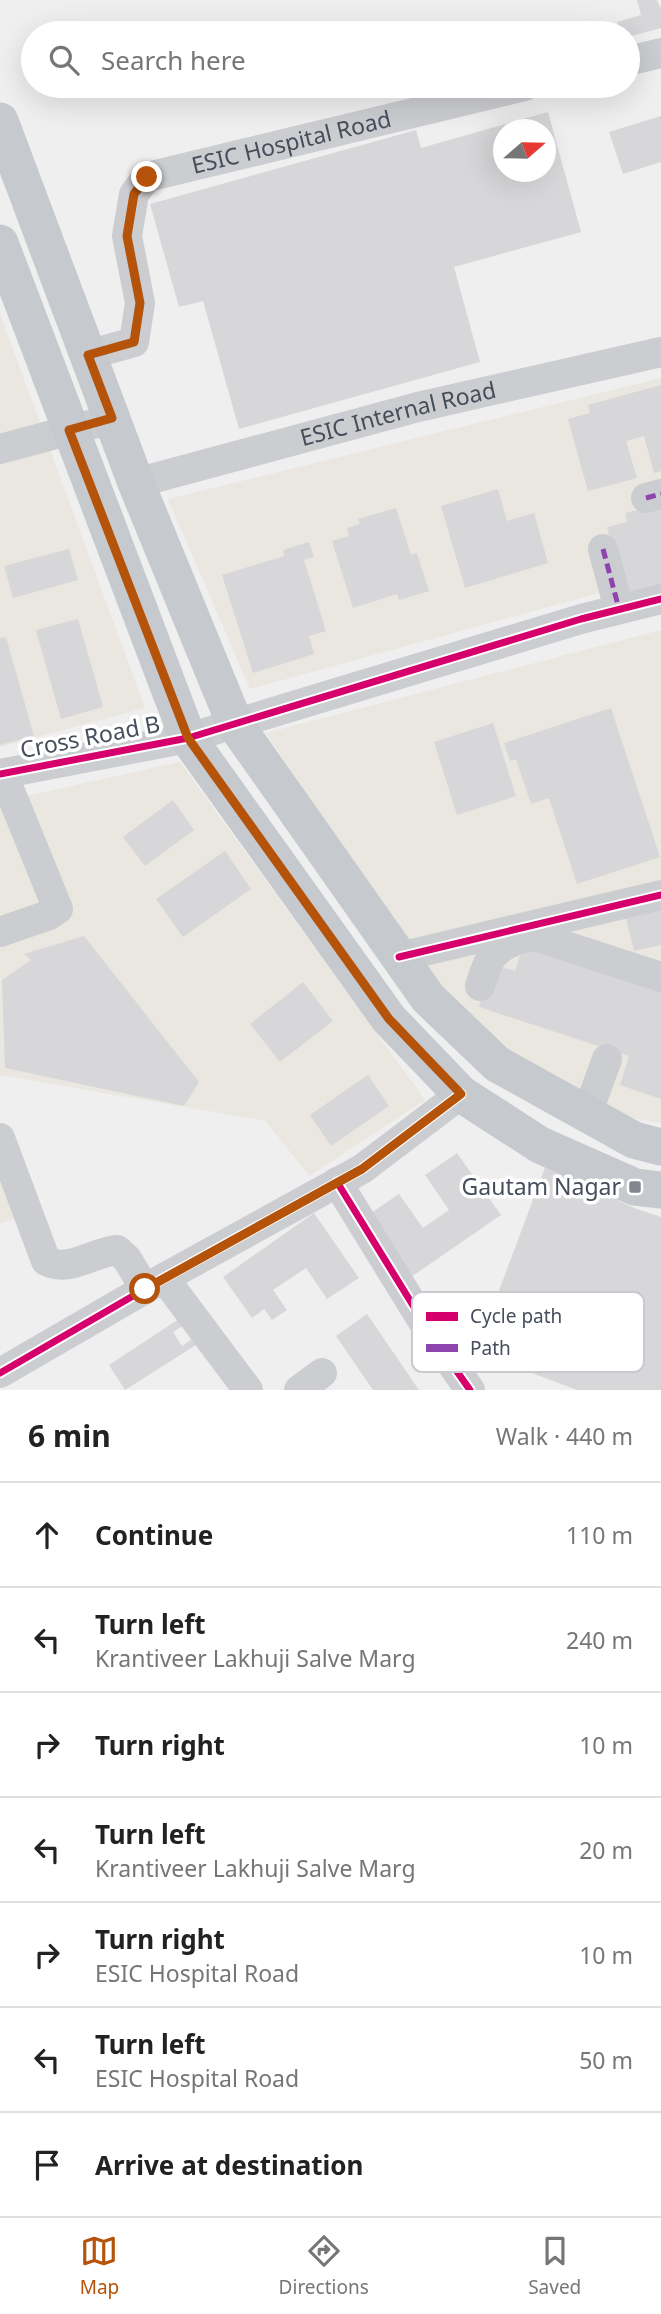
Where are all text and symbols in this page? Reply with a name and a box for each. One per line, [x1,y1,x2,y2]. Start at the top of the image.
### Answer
search box [21,21,640,98]
icon: search [45,41,83,79]
text: Search here [101,42,246,78]
street label: ESIC Hospital Road [188,102,394,181]
north arrow [493,119,556,182]
route end [131,161,162,192]
street label: ESIC Internal Road [296,373,499,453]
street label: Cross Road B [17,707,162,765]
place label: Gautam Nagar [462,1170,621,1202]
marker: Gautam Nagar [627,1179,643,1195]
route start [129,1273,160,1304]
legend [412,1292,644,1372]
text: Cycle path [470,1303,562,1329]
text: Path [470,1335,511,1361]
text: 6 min [28,1415,111,1456]
text: Walk · 440 m [496,1420,633,1452]
icon: ahead [28,1516,66,1554]
text: Continue [95,1517,213,1553]
text: 110 m [566,1519,633,1551]
text: Turn left [95,1606,206,1642]
icon: left [28,1621,66,1659]
text: 240 m [566,1624,633,1656]
text: Krantiveer Lakhuji Salve Marg [95,1642,416,1674]
icon: right [28,1726,66,1764]
text: Turn right [95,1727,225,1763]
text: 10 m [579,1729,633,1761]
text: Turn left [95,1816,206,1852]
icon: left [28,1831,66,1869]
text: 20 m [579,1834,633,1866]
text: Krantiveer Lakhuji Salve Marg [95,1852,416,1884]
text: Turn right [95,1921,225,1957]
icon: right [28,1936,66,1974]
text: 10 m [579,1939,633,1971]
text: ESIC Hospital Road [95,1957,299,1989]
text: Turn left [95,2026,206,2062]
icon: left [28,2041,66,2079]
text: 50 m [579,2044,633,2076]
text: ESIC Hospital Road [95,2062,299,2094]
icon: arrive [28,2146,66,2184]
text: Arrive at destination [95,2147,364,2183]
tab: Map [80,2232,119,2300]
tab: Directions [279,2232,369,2300]
tab: Saved [528,2232,581,2300]

